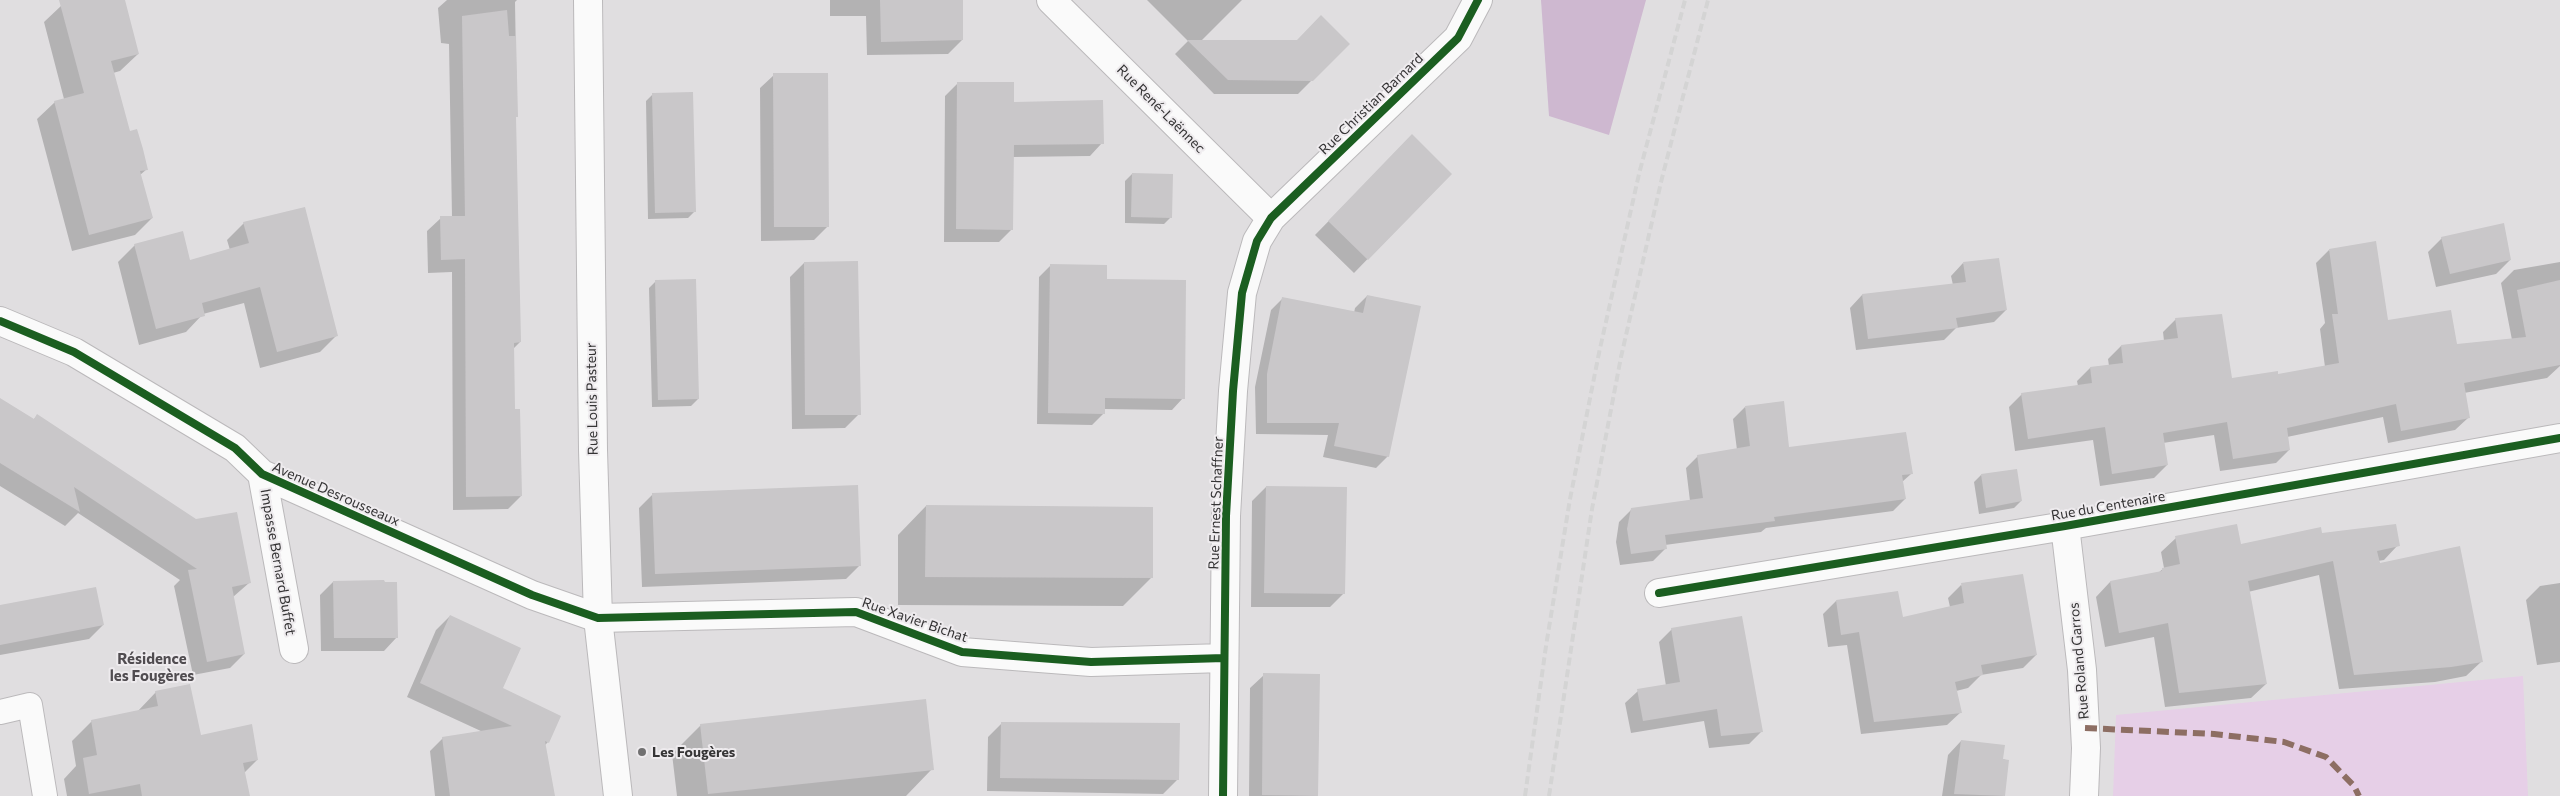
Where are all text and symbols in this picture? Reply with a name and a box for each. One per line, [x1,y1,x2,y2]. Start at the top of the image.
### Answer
street label: Rue Christian Barnard [1315,50,1427,158]
street label: Rue René-Laënnec [1113,61,1209,157]
street label: Rue Louis Pasteur [583,342,601,456]
street label: Rue Ernest Schaffner [1205,436,1227,570]
street label: Avenue Desrousseaux [270,458,402,530]
street label: Impasse Bernard Buffet [257,488,299,636]
street label: Rue du Centenaire [2050,488,2166,524]
street label: Rue Xavier Bichat [860,594,970,646]
street label: Rue Roland Garros [2066,602,2092,720]
district label: Résidence les Fougères [110,650,194,685]
place label: Les Fougères [652,744,735,760]
marker: Les Fougères [636,746,648,758]

